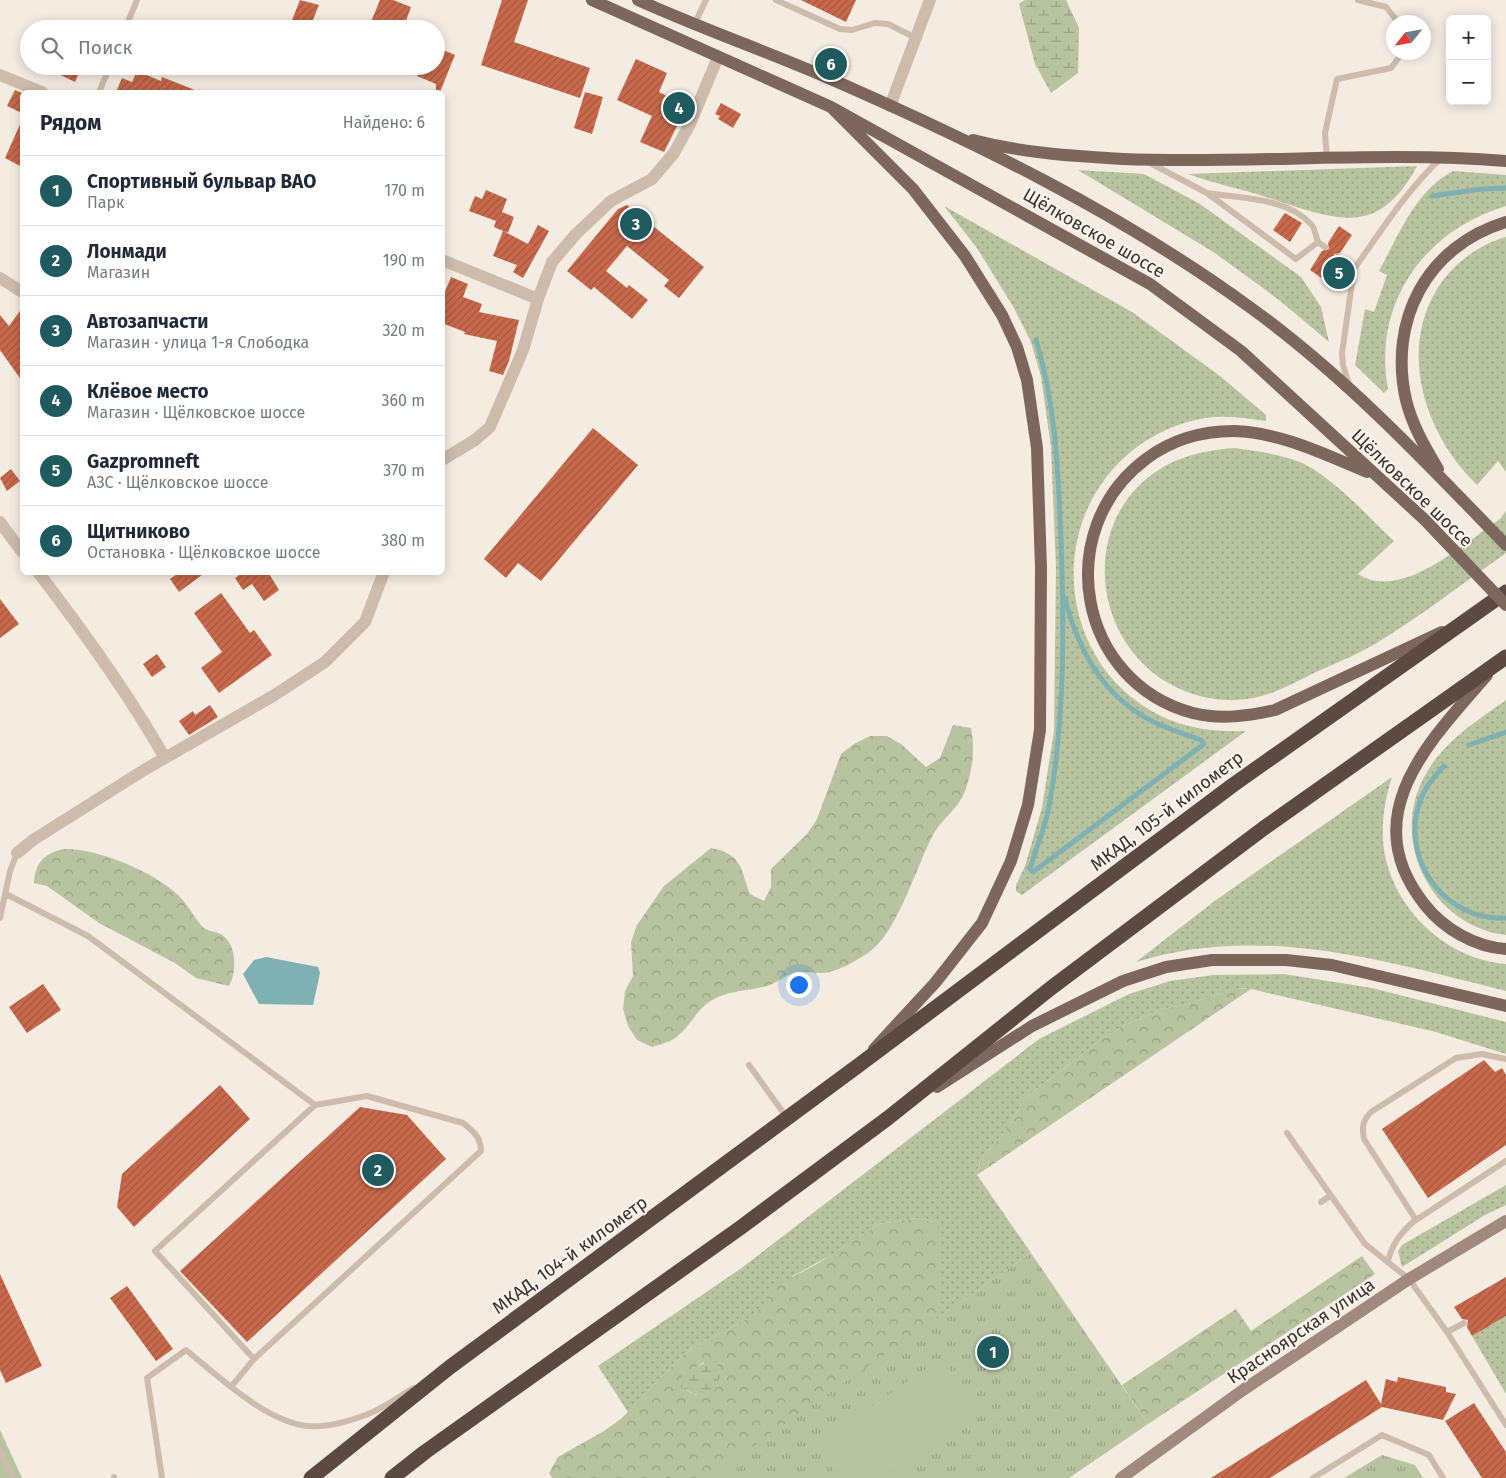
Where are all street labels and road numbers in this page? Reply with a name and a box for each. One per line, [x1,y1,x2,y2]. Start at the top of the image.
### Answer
street label: Щёлковское шоссе [1019,183,1169,283]
street label: Щёлковское шоссе [1347,424,1477,552]
street label: МКАД, 105-й километр [1086,746,1248,876]
street label: МКАД, 104-й километр [488,1191,652,1319]
street label: Красноярская улица [1223,1273,1379,1389]

